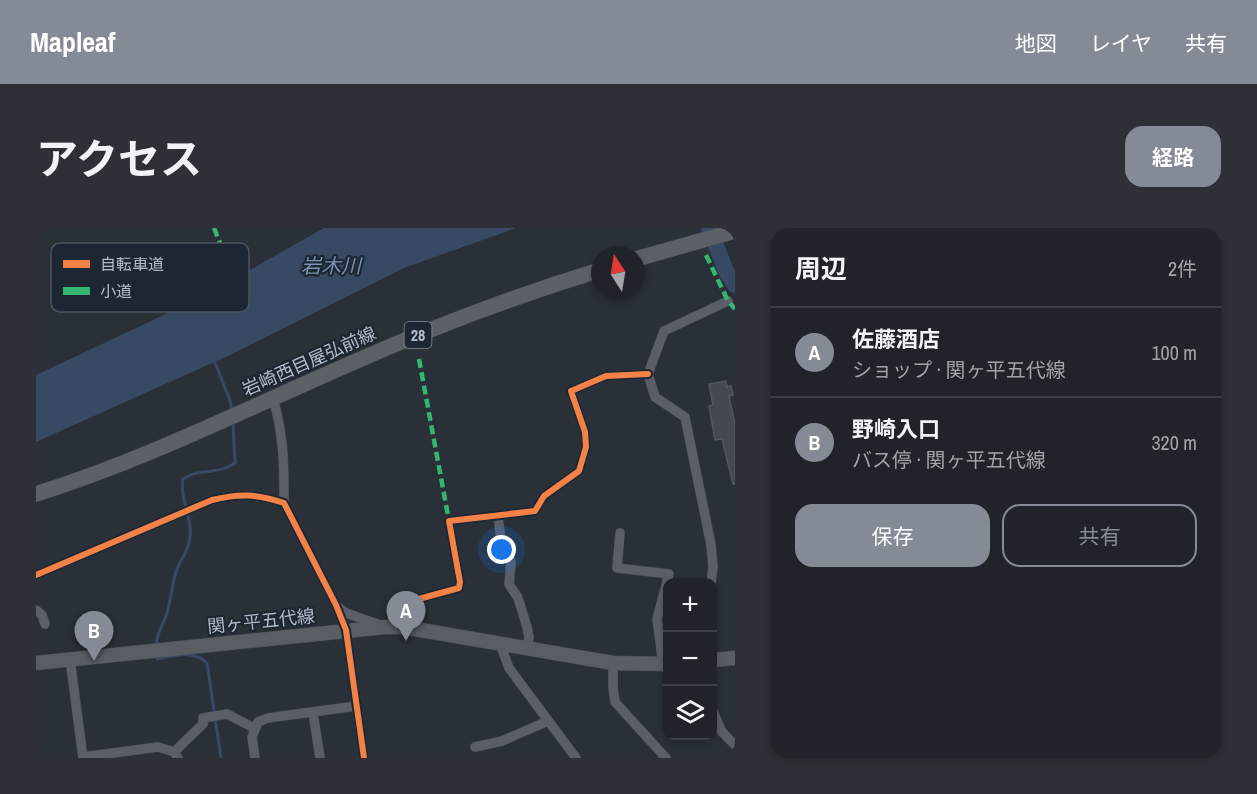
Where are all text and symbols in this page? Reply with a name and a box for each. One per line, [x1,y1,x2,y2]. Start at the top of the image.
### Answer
text: Mapleaf [30,23,115,61]
text: 地図 [1015,29,1057,58]
text: レイヤ [1090,29,1152,58]
text: 共有 [1185,29,1227,58]
button: 経路 [1125,126,1221,187]
text: アクセス [36,131,202,187]
legend [51,243,249,312]
north arrow [591,246,645,300]
text: 周辺 [795,251,847,286]
water label: 岩木川 [301,252,363,279]
text: 自転車道 [100,253,164,275]
text: 2件 [1168,255,1197,282]
text: 小道 [100,280,132,302]
street label: 岩崎西目屋弘前線 [238,320,380,402]
road number: 28 [404,322,431,348]
text: 佐藤酒店 [852,324,940,354]
text: A [809,339,820,366]
text: 100 m [1151,339,1197,366]
text: ショップ · 関ヶ平五代線 [852,356,1066,383]
text: 野崎入口 [852,414,940,444]
text: B [809,429,820,456]
text: 320 m [1151,429,1197,456]
text: バス停 · 関ヶ平五代線 [852,446,1046,473]
button: 保存 [795,504,990,567]
button: 共有 [1002,504,1197,567]
your location [487,535,516,564]
map controls [663,578,717,740]
button: + [663,578,717,632]
pin: A [386,592,425,641]
street label: 関ヶ平五代線 [206,603,316,639]
pin: B [74,612,114,661]
button: − [663,632,717,686]
button: layers [663,686,717,740]

